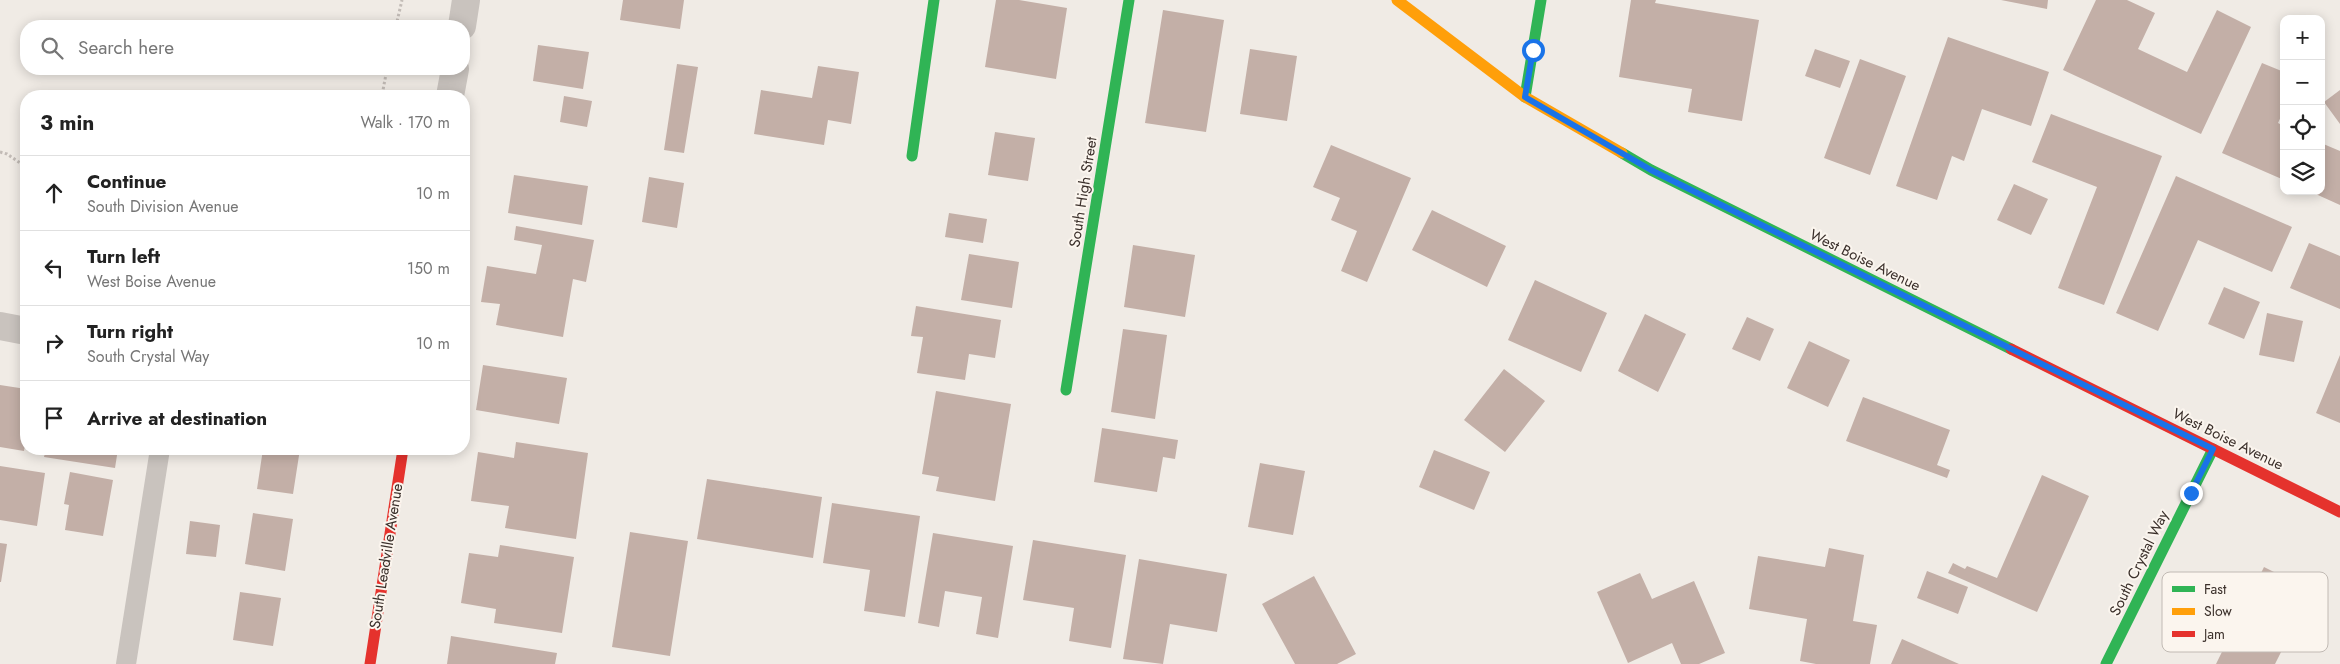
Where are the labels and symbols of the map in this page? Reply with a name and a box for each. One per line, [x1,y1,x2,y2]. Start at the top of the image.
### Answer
route start [1522,39,1545,62]
street label: South High Street [1063,135,1103,249]
street label: West Boise Avenue [1806,224,1924,297]
street label: West Boise Avenue [2169,403,2287,476]
street label: South Leadville Avenue [364,481,408,630]
route end [2180,482,2203,505]
street label: South Crystal Way [2104,506,2174,619]
legend [2162,572,2328,652]
text: Fast [2204,579,2227,599]
text: Slow [2204,601,2232,621]
text: Jam [2202,624,2225,644]

